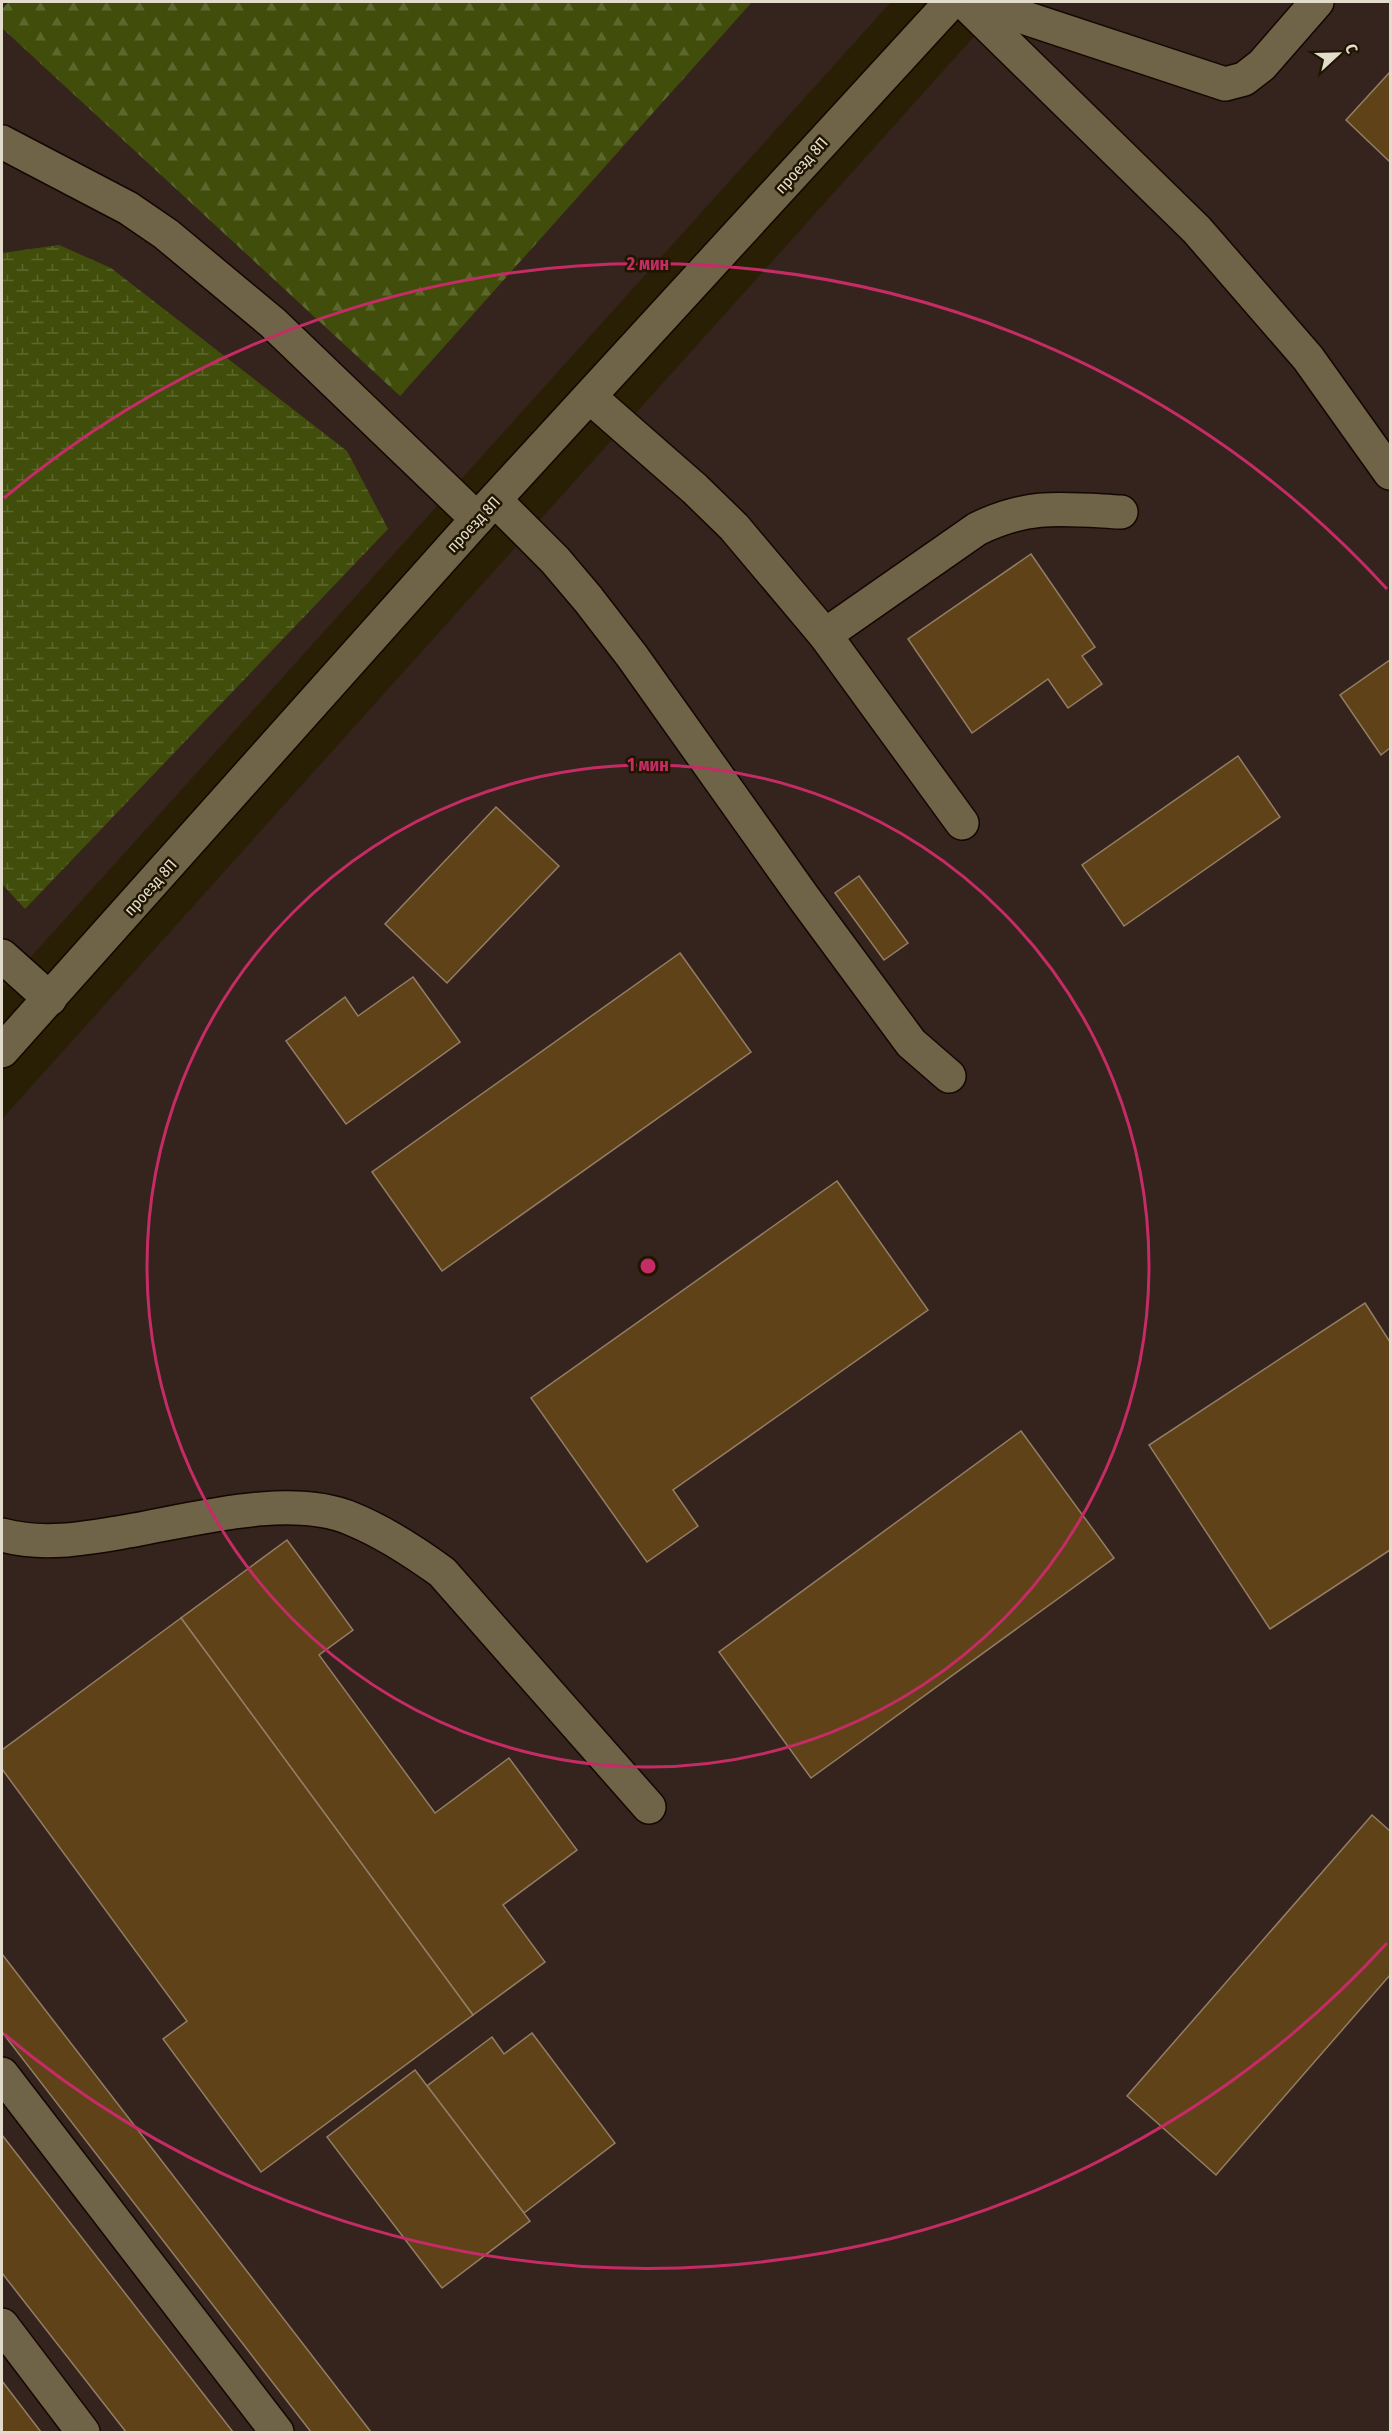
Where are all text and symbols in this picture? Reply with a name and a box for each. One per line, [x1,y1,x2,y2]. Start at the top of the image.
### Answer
north arrow [1308,24,1368,84]
text: С [1341,41,1362,57]
street label: проезд 8П [771,133,832,197]
text: 2 мин [626,253,669,275]
street label: проезд 8П [443,492,504,556]
text: 1 мин [627,754,669,776]
street label: проезд 8П [120,855,181,919]
centre of rings [638,1256,658,1276]

